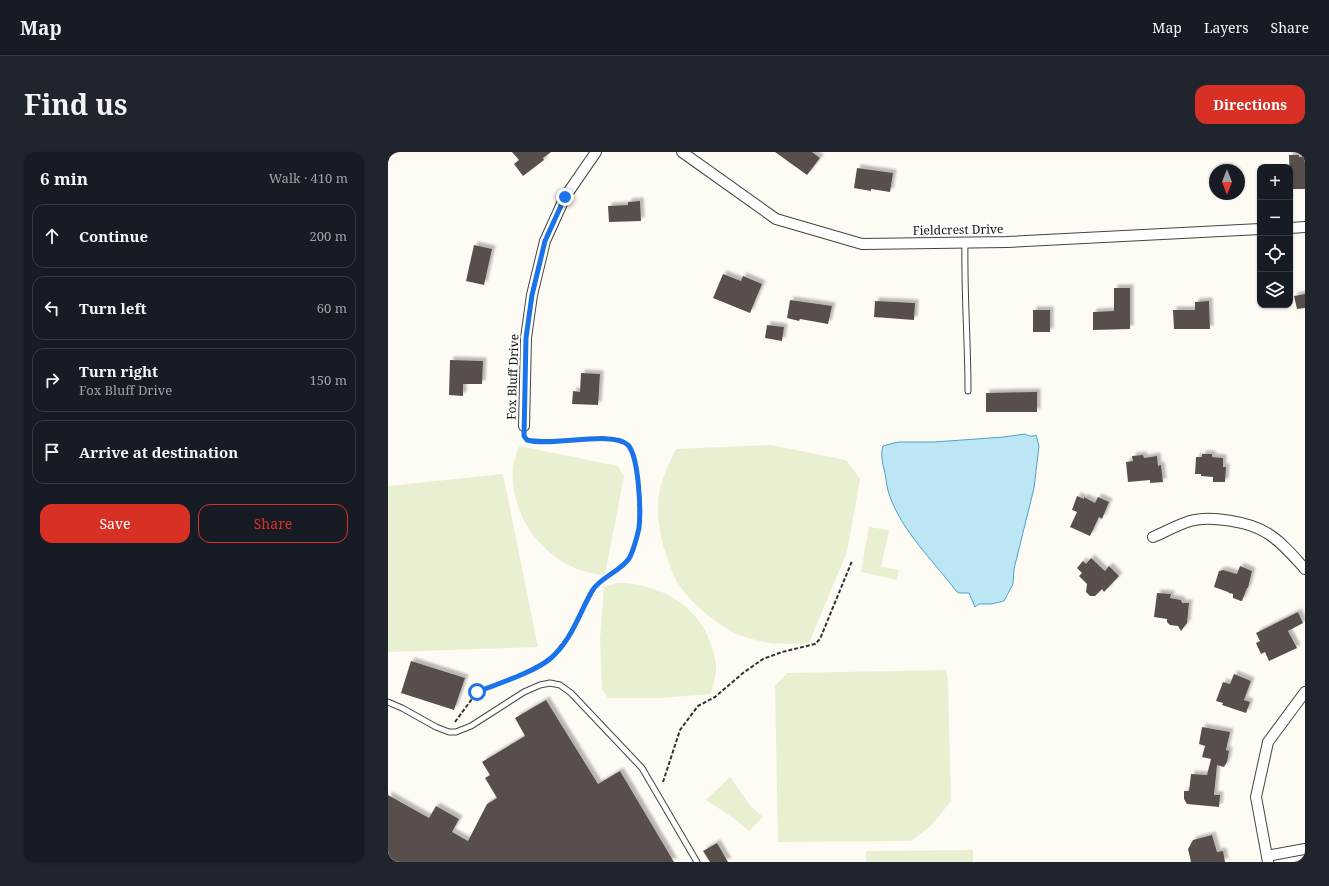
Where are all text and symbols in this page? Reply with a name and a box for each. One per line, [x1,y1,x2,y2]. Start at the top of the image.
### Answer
text: Map [20,15,62,41]
text: Map [1152,18,1182,37]
text: Layers [1204,18,1249,37]
text: Share [1271,18,1309,37]
text: Find us [24,85,128,123]
button: Directions [1195,85,1305,124]
north arrow [1209,164,1245,200]
map controls [1257,164,1293,308]
button: + [1257,164,1293,200]
text: 6 min [40,167,88,190]
text: Walk · 410 m [269,169,348,187]
route end [556,188,574,206]
button: − [1257,200,1293,236]
street label: Fieldcrest Drive [912,220,1004,239]
icon: ahead [41,225,63,247]
text: Continue [79,226,148,246]
text: 200 m [310,227,347,245]
button: locate [1257,236,1293,272]
button: layers [1257,272,1293,308]
icon: left [41,297,63,319]
text: Turn left [79,298,147,318]
text: 60 m [317,299,347,317]
street label: Fox Bluff Drive [503,334,522,420]
text: Turn right [79,361,158,381]
icon: right [41,369,63,391]
text: 150 m [310,371,347,389]
text: Fox Bluff Drive [79,381,172,399]
icon: arrive [41,441,63,463]
text: Arrive at destination [79,442,238,462]
button: Save [40,504,190,543]
button: Share [198,504,348,543]
route start [468,683,486,701]

